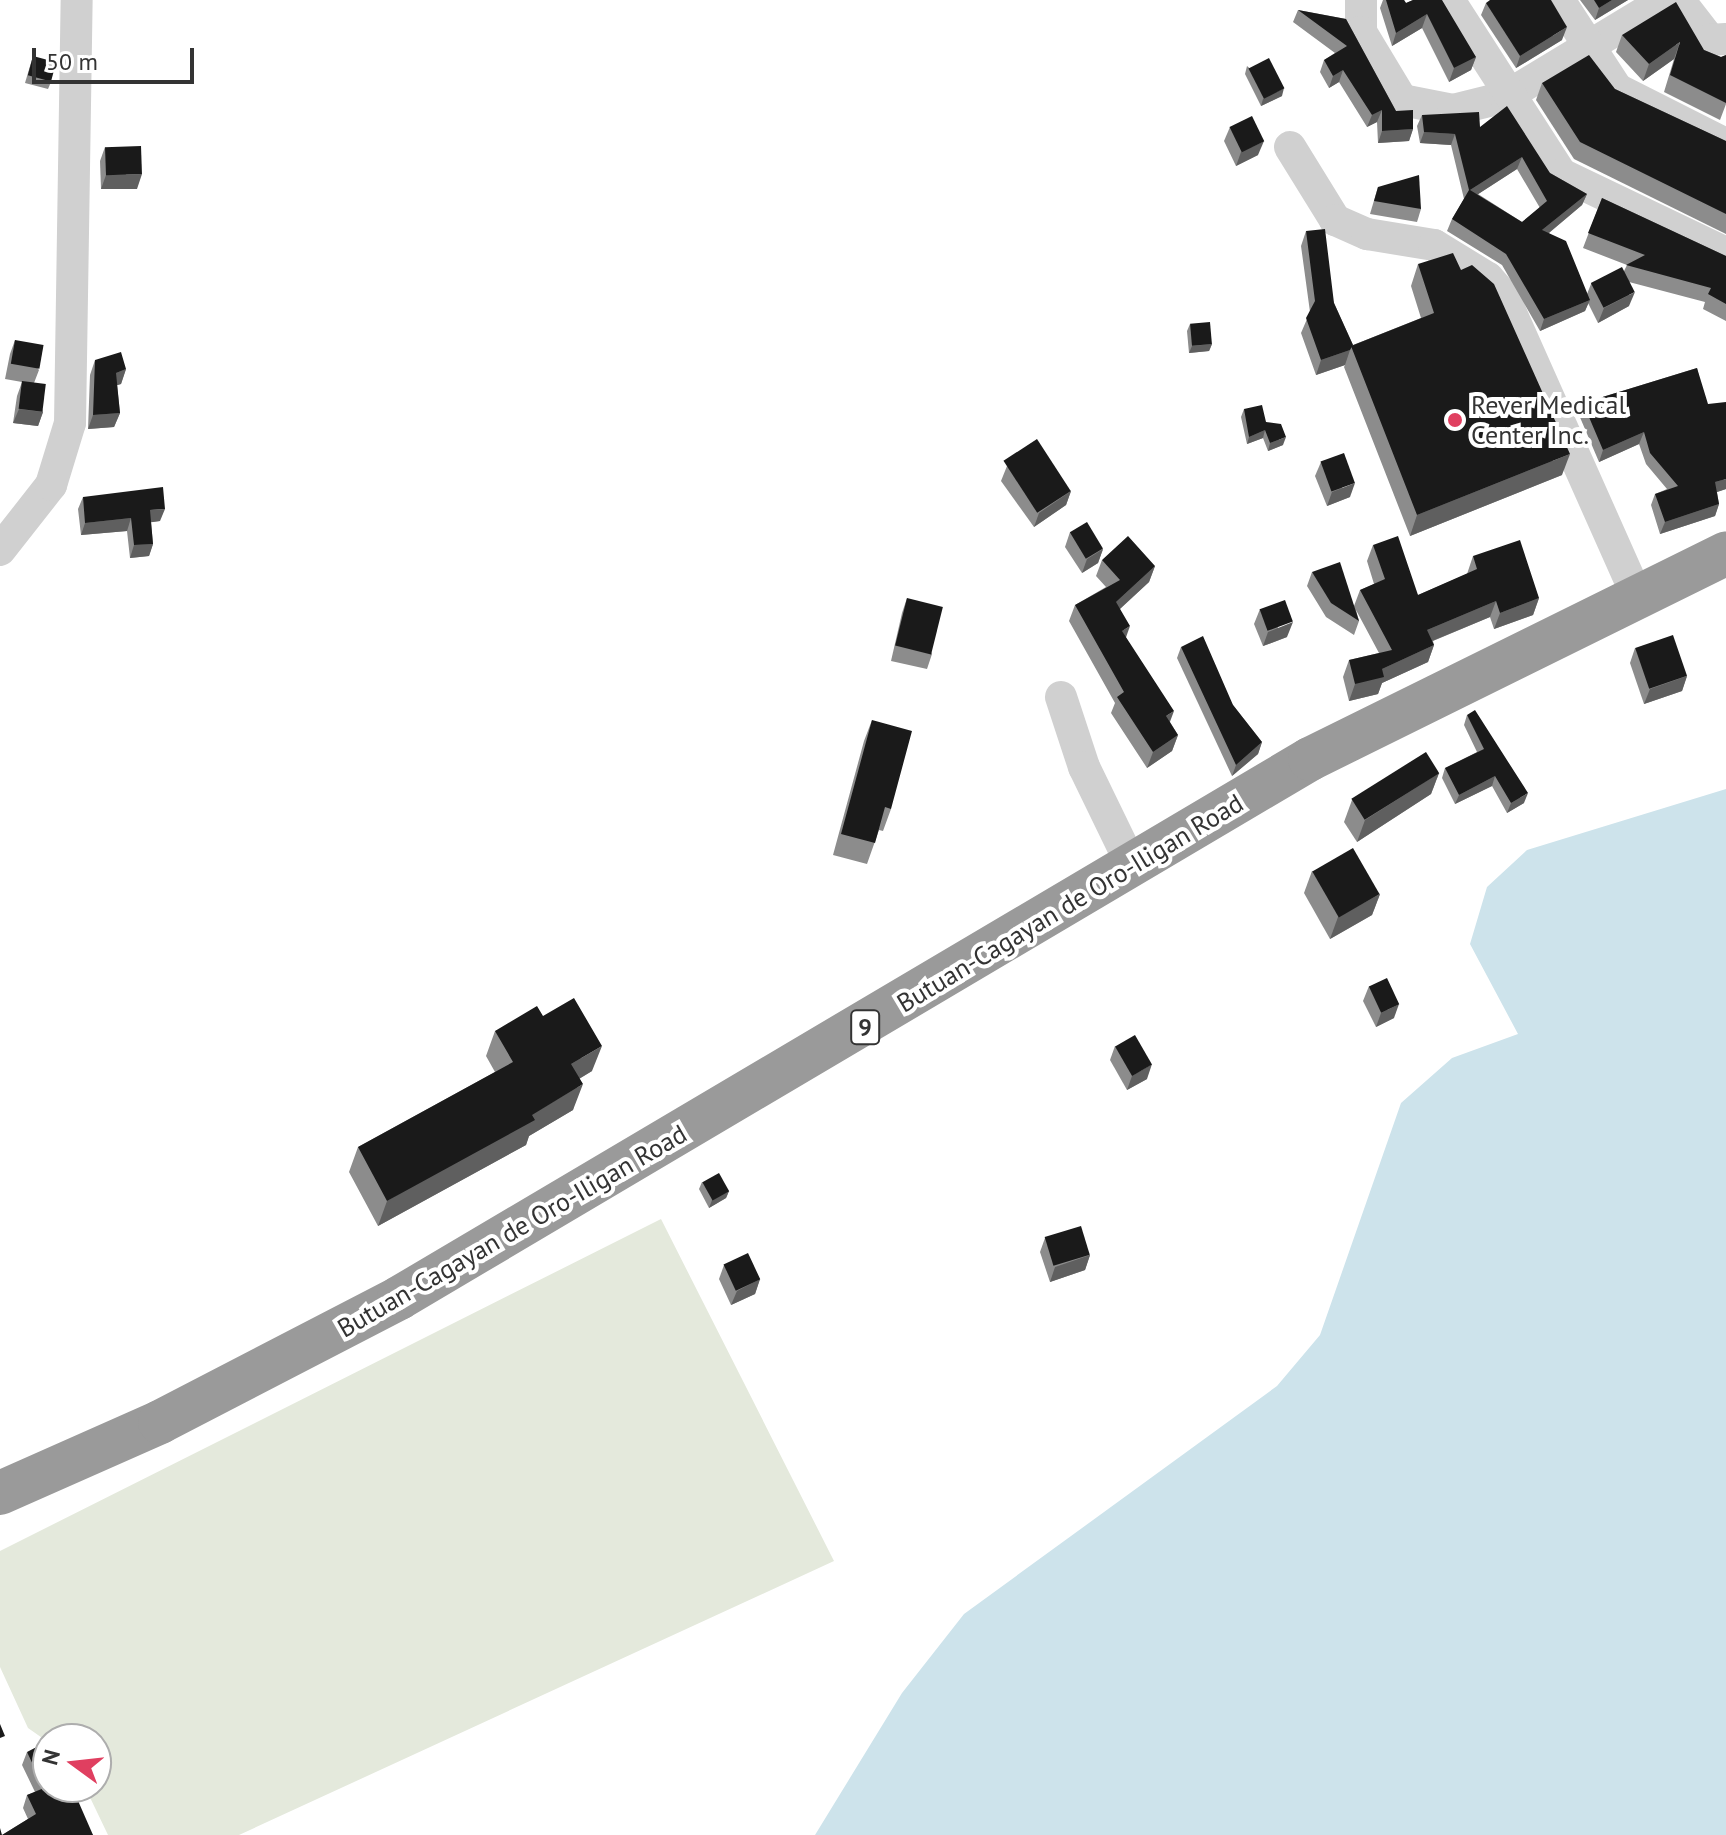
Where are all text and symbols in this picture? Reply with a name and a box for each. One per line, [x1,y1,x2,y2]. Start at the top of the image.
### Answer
scale bar [36,32,198,82]
text: 50 m [46,46,98,77]
place label: Rever Medical Center Inc. [1471,389,1626,450]
marker: Rever Medical Center Inc. [1446,411,1464,429]
street label: Butuan-Cagayan de Oro-Iligan Road [891,787,1249,1019]
road number: 9 [849,1007,881,1047]
street label: Butuan-Cagayan de Oro-Iligan Road [332,1118,692,1344]
north arrow [32,1723,112,1803]
text: N [35,1747,66,1768]

